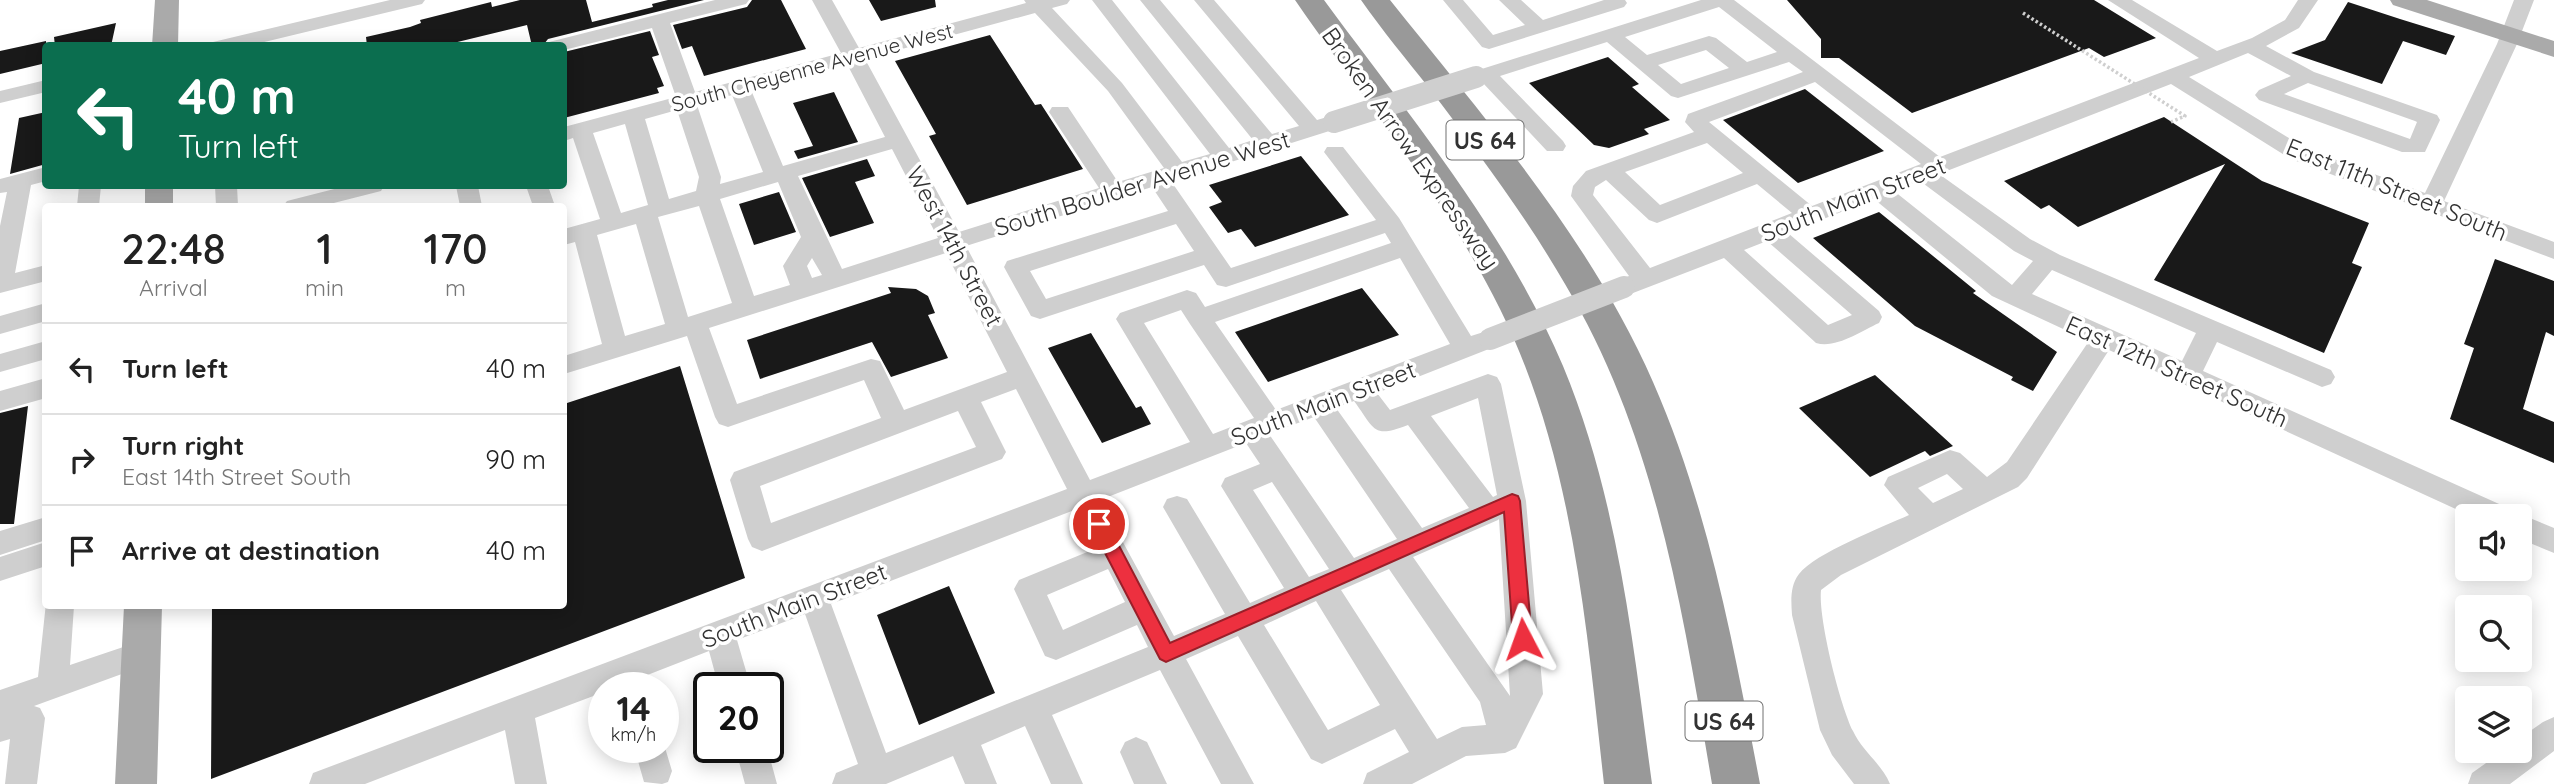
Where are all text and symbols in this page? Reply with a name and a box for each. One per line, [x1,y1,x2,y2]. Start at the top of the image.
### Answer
street label: South Cheyenne Avenue West [668,17,956,117]
street label: Broken Arrow Expressway [1316,21,1506,275]
text: 40 m [178,65,296,126]
icon: left [63,70,154,161]
road number: US 64 [1446,120,1524,160]
street label: South Boulder Avenue West [991,124,1293,242]
text: Turn left [178,126,299,166]
street label: East 11th Street South [2282,131,2512,247]
street label: South Main Street [1756,150,1950,248]
street label: West 14th Street [900,161,1010,331]
text: 22:48 [121,222,226,275]
text: 1 [317,222,333,275]
text: 170 [423,222,488,275]
text: Arrival [139,273,208,302]
text: min [305,273,344,302]
text: m [445,273,466,302]
street label: East 12th Street South [2061,308,2293,434]
icon: left [63,350,101,388]
text: Turn left [122,352,229,385]
text: 40 m [486,352,546,385]
street label: South Main Street [1226,354,1420,452]
text: Turn right [122,429,244,462]
icon: right [63,441,101,479]
text: 90 m [485,443,546,476]
text: East 14th Street South [122,462,351,491]
pin [1069,494,1129,554]
map controls [2455,504,2532,763]
button: sound [2455,504,2532,581]
icon: arrive [1080,505,1118,543]
icon: arrive [63,532,101,570]
text: Arrive at destination [122,534,380,567]
text: 40 m [486,534,546,567]
street label: South Main Street [697,556,891,654]
button: search [2455,595,2532,672]
position arrow [1486,602,1560,676]
speed limit sign: 20 [693,672,784,763]
text: 14 [616,686,651,730]
button: layers [2455,686,2532,763]
road number: US 64 [1686,702,1762,740]
text: km/h [611,723,656,746]

